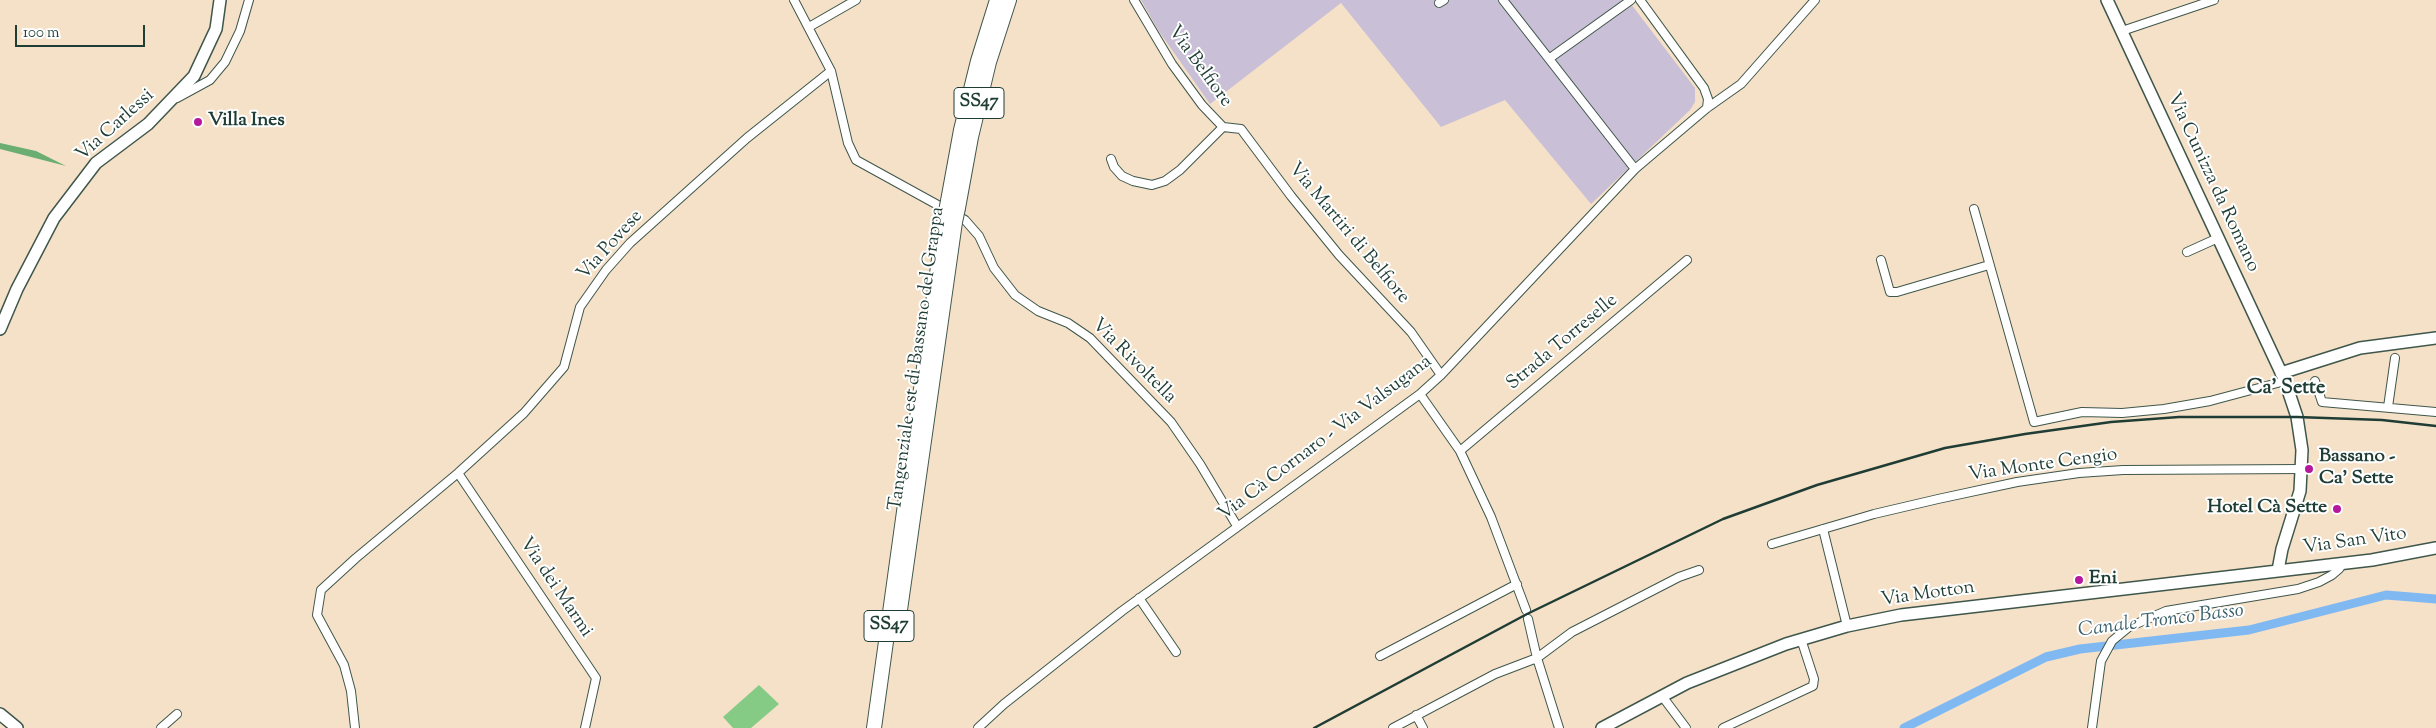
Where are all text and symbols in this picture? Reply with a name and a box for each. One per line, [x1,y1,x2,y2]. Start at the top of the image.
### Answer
scale bar [18,15,148,47]
street label: Via Belfiore [1162,22,1236,112]
text: 100 m [23,23,59,44]
street label: Via Carlessi [72,85,160,167]
road number: SS47 [954,88,1004,119]
street label: Via Cunizza da Romano [2160,90,2264,276]
place label: Villa Ines [208,111,285,133]
marker: Villa Ines [192,116,204,128]
street label: Via Martiri di Belfiore [1282,159,1414,309]
street label: Via Povese [574,206,648,286]
street label: Tangenziale est di Bassano del Grappa [885,206,951,512]
street label: Strada Torreselle [1503,290,1623,396]
street label: Via Rivoltella [1086,315,1180,409]
street label: Via Cà Cornaro - Via Valsugana [1215,351,1437,527]
district label: Ca' Sette [2247,378,2325,402]
street label: Via Monte Cengio [1967,444,2119,488]
place label: Bassano - Ca' Sette [2319,447,2395,491]
marker: Bassano - Ca' Sette [2303,463,2315,475]
place label: Hotel Cà Sette [2207,498,2327,520]
marker: Hotel Cà Sette [2331,503,2343,515]
street label: Via San Vito [2302,523,2408,561]
street label: Via dei Marmi [513,534,597,642]
place label: Eni [2089,569,2117,591]
marker: Eni [2073,574,2085,586]
street label: Via Motton [1880,577,1976,613]
water label: Canale Tronco Basso [2077,600,2245,644]
road number: SS47 [864,610,914,642]

